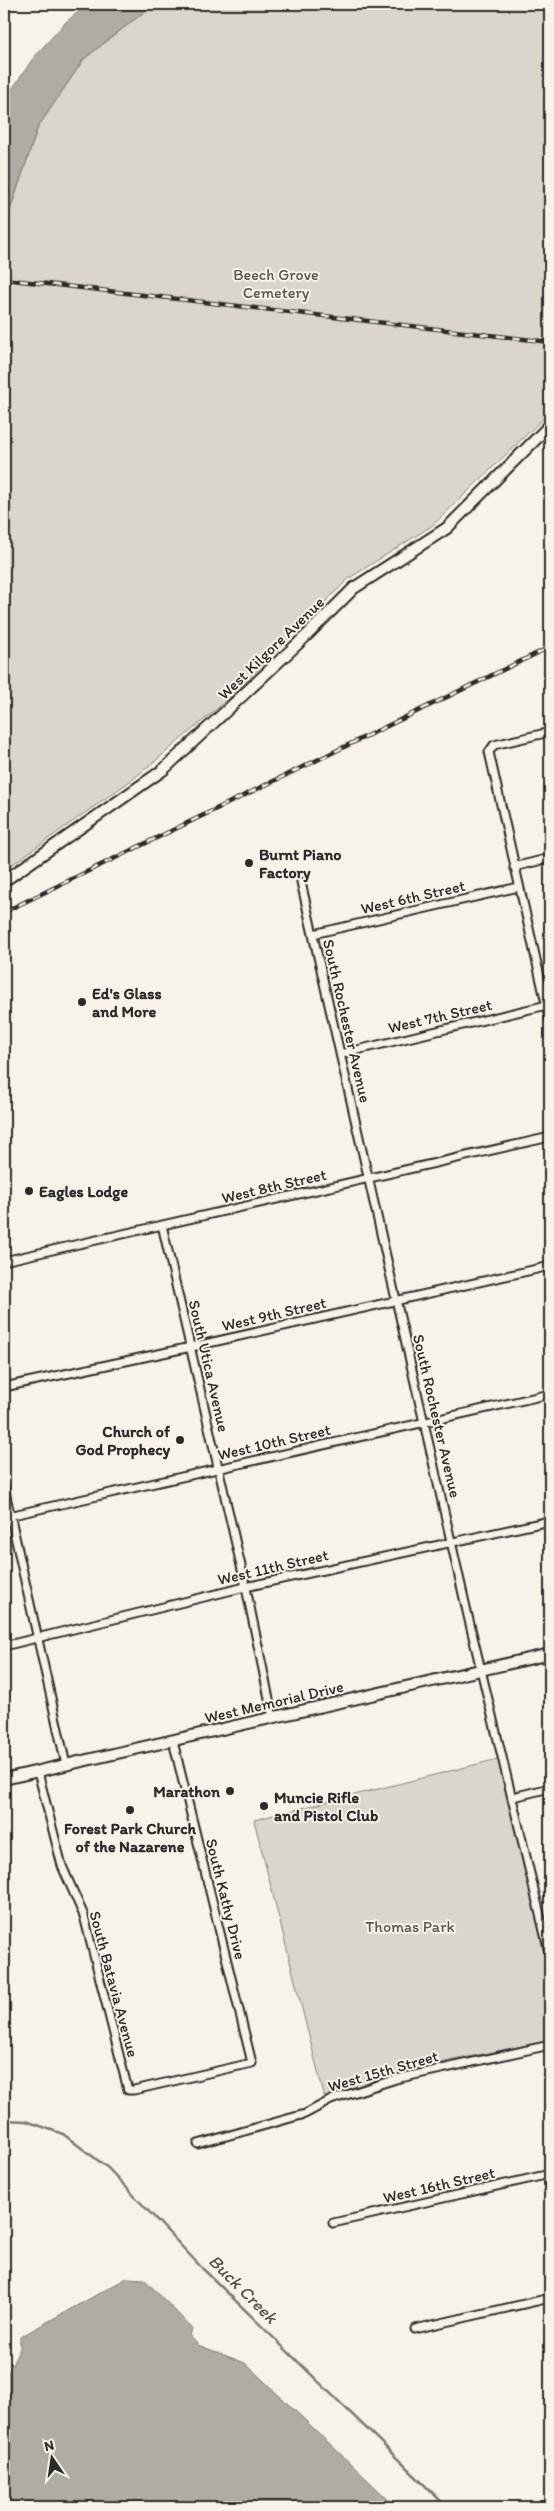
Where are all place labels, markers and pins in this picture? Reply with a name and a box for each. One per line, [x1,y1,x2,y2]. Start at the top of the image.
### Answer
place label: Burnt Piano Factory [259,845,341,883]
marker: Burnt Piano Factory [243,857,255,869]
place label: Ed's Glass and More [92,984,162,1021]
marker: Ed's Glass and More [76,996,88,1008]
place label: Eagles Lodge [39,1182,128,1202]
marker: Eagles Lodge [23,1185,35,1197]
place label: Church of God Prophecy [75,1422,171,1460]
marker: Church of God Prophecy [174,1434,186,1446]
place label: Marathon [153,1782,221,1801]
marker: Marathon [224,1785,236,1797]
place label: Muncie Rifle and Pistol Club [274,1788,378,1825]
marker: Muncie Rifle and Pistol Club [258,1800,270,1812]
marker: Forest Park Church of the Nazarene [124,1804,136,1816]
place label: Forest Park Church of the Nazarene [64,1819,196,1856]

